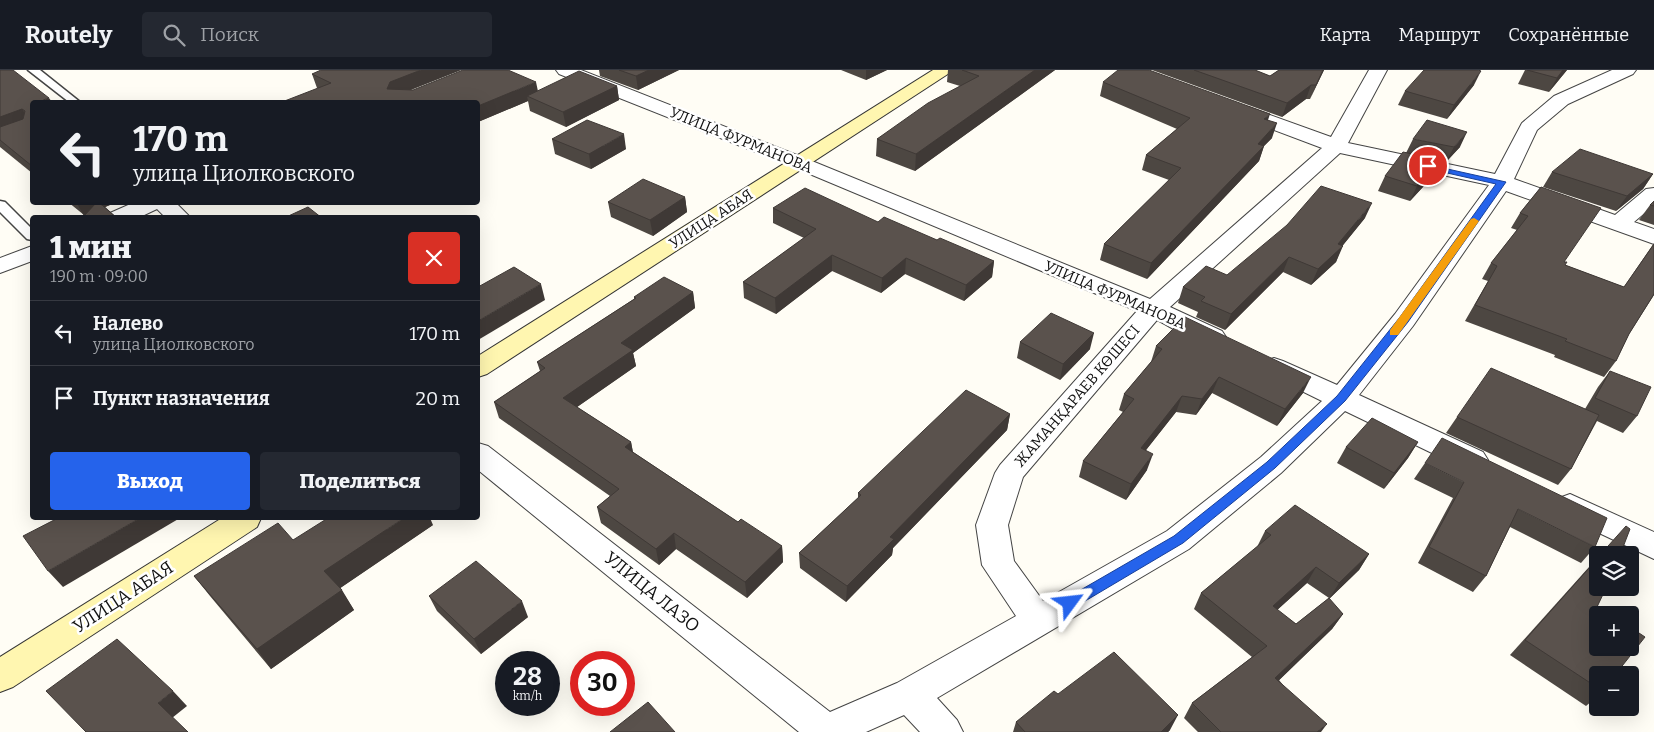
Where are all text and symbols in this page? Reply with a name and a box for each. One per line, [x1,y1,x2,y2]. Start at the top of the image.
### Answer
search box [142,12,492,57]
text: Routely [25,21,112,49]
icon: search [160,21,188,49]
text: Поиск [200,23,259,46]
text: Карта [1320,24,1371,46]
text: Маршрут [1399,24,1480,46]
text: Сохранённые [1508,24,1629,46]
street label: УЛИЦА ФУРМАНОВА [667,103,815,177]
text: 170 m [133,118,228,160]
icon: left [50,120,115,185]
pin [1407,145,1449,187]
icon: arrive [1414,152,1442,180]
text: улица Циолковского [133,160,355,187]
street label: УЛИЦА АБАЯ [666,185,756,253]
text: 1 мин [50,230,132,266]
button: close [408,232,460,284]
street label: УЛИЦА ФУРМАНОВА [1041,257,1189,333]
text: 190 m · 09:00 [50,267,148,286]
text: Налево [93,312,163,335]
icon: left [50,319,78,347]
street label: ЖАМАНҚАРАЕВ КӨШЕСІ [1011,321,1143,471]
text: 170 m [409,322,460,345]
text: улица Циолковского [93,335,254,354]
icon: arrive [50,384,78,412]
text: Пункт назначения [93,387,270,410]
text: 20 m [416,387,460,410]
button: Выход [50,452,250,510]
button: Поделиться [260,452,460,510]
map controls [1589,546,1639,716]
button: layers [1589,546,1639,596]
street label: УЛИЦА ЛАЗО [600,547,704,637]
street label: УЛИЦА АБАЯ [69,556,177,638]
position arrow [1043,576,1095,628]
button: + [1589,606,1639,656]
speed limit sign: 30 [570,651,635,716]
text: 28 [513,662,542,692]
button: − [1589,666,1639,716]
text: km/h [513,689,542,703]

